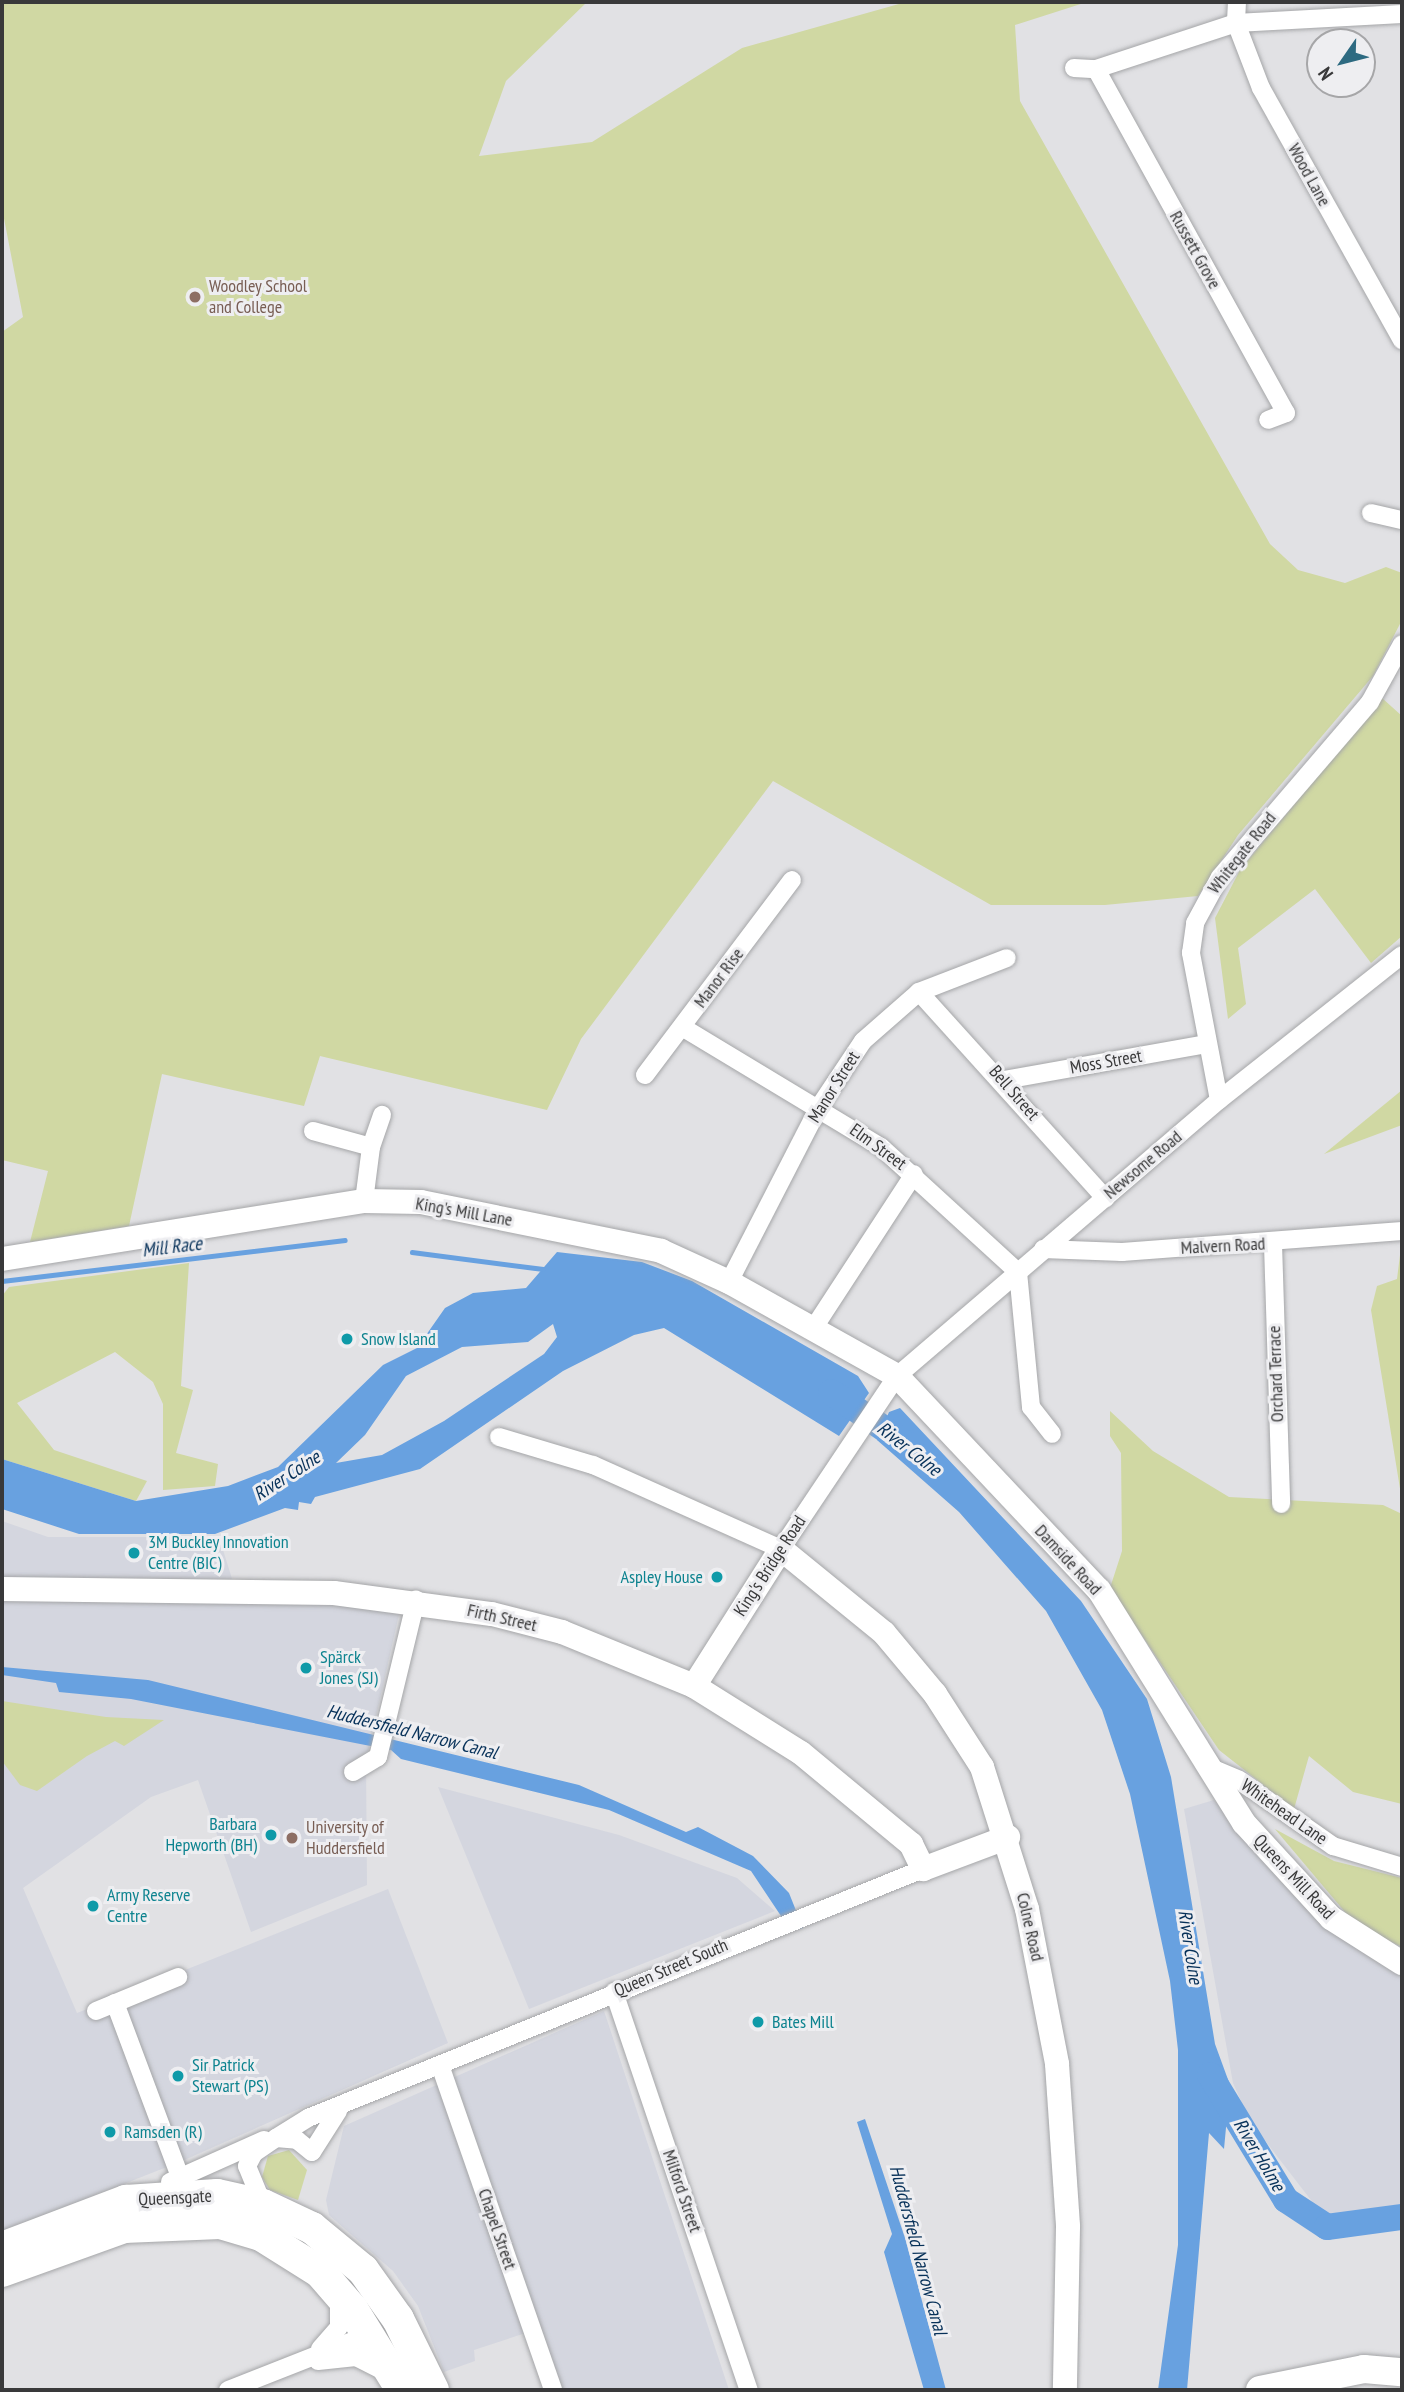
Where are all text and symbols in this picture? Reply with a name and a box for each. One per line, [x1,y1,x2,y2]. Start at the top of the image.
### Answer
north arrow [1306,28,1376,98]
text: N [1313,63,1338,85]
street label: Wood Lane [1283,140,1335,210]
street label: Russett Grove [1165,207,1225,293]
place label: Woodley School and College [209,276,307,318]
marker: Woodley School and College [187,289,203,305]
street label: Whitegate Road [1203,808,1281,898]
street label: Manor Rise [690,944,748,1012]
street label: Moss Street [1068,1045,1144,1079]
street label: Manor Street [804,1047,864,1127]
street label: Bell Street [984,1061,1044,1125]
street label: Elm Street [845,1119,911,1175]
street label: Newsome Road [1100,1126,1186,1204]
street label: King's Mill Lane [414,1193,514,1231]
water label: Mill Race [141,1232,203,1262]
street label: Malvern Road [1180,1233,1266,1259]
street label: Orchard Terrace [1264,1325,1288,1423]
place label: Snow Island [361,1328,436,1350]
marker: Snow Island [339,1331,355,1347]
water label: River Colne [873,1417,945,1481]
water label: River Colne [249,1446,325,1506]
street label: King's Bridge Road [729,1512,811,1620]
street label: Damside Road [1030,1520,1106,1600]
place label: 3M Buckley Innovation Centre (BIC) [148,1532,289,1574]
marker: 3M Buckley Innovation Centre (BIC) [126,1545,142,1561]
place label: Aspley House [620,1566,703,1588]
marker: Aspley House [709,1569,725,1585]
street label: Firth Street [465,1600,539,1636]
place label: Spärck Jones (SJ) [320,1647,378,1690]
marker: Spärck Jones (SJ) [298,1660,314,1676]
water label: Huddersfield Narrow Canal [324,1700,500,1764]
street label: Whitehead Lane [1237,1774,1331,1850]
place label: Barbara Hepworth (BH) [165,1814,257,1856]
place label: University of Huddersfield [306,1817,385,1860]
marker: Barbara Hepworth (BH) [263,1827,279,1843]
marker: University of Huddersfield [284,1830,300,1846]
street label: Queens Mill Road [1249,1830,1339,1924]
place label: Army Reserve Centre [107,1885,191,1927]
street label: Colne Road [1012,1891,1048,1963]
marker: Army Reserve Centre [85,1898,101,1914]
water label: River Colne [1173,1908,1207,1986]
street label: Queen Street South [611,1934,731,2002]
place label: Bates Mill [772,2011,834,2033]
marker: Bates Mill [750,2014,766,2030]
place label: Sir Patrick Stewart (PS) [192,2055,268,2098]
marker: Sir Patrick Stewart (PS) [170,2068,186,2084]
water label: River Holme [1228,2115,1290,2195]
place label: Ramsden (R) [124,2121,202,2143]
marker: Ramsden (R) [102,2124,118,2140]
street label: Milford Street [658,2147,706,2235]
water label: Huddersfield Narrow Canal [884,2162,952,2338]
street label: Queensgate [138,2185,212,2211]
street label: Chapel Street [473,2186,521,2272]

